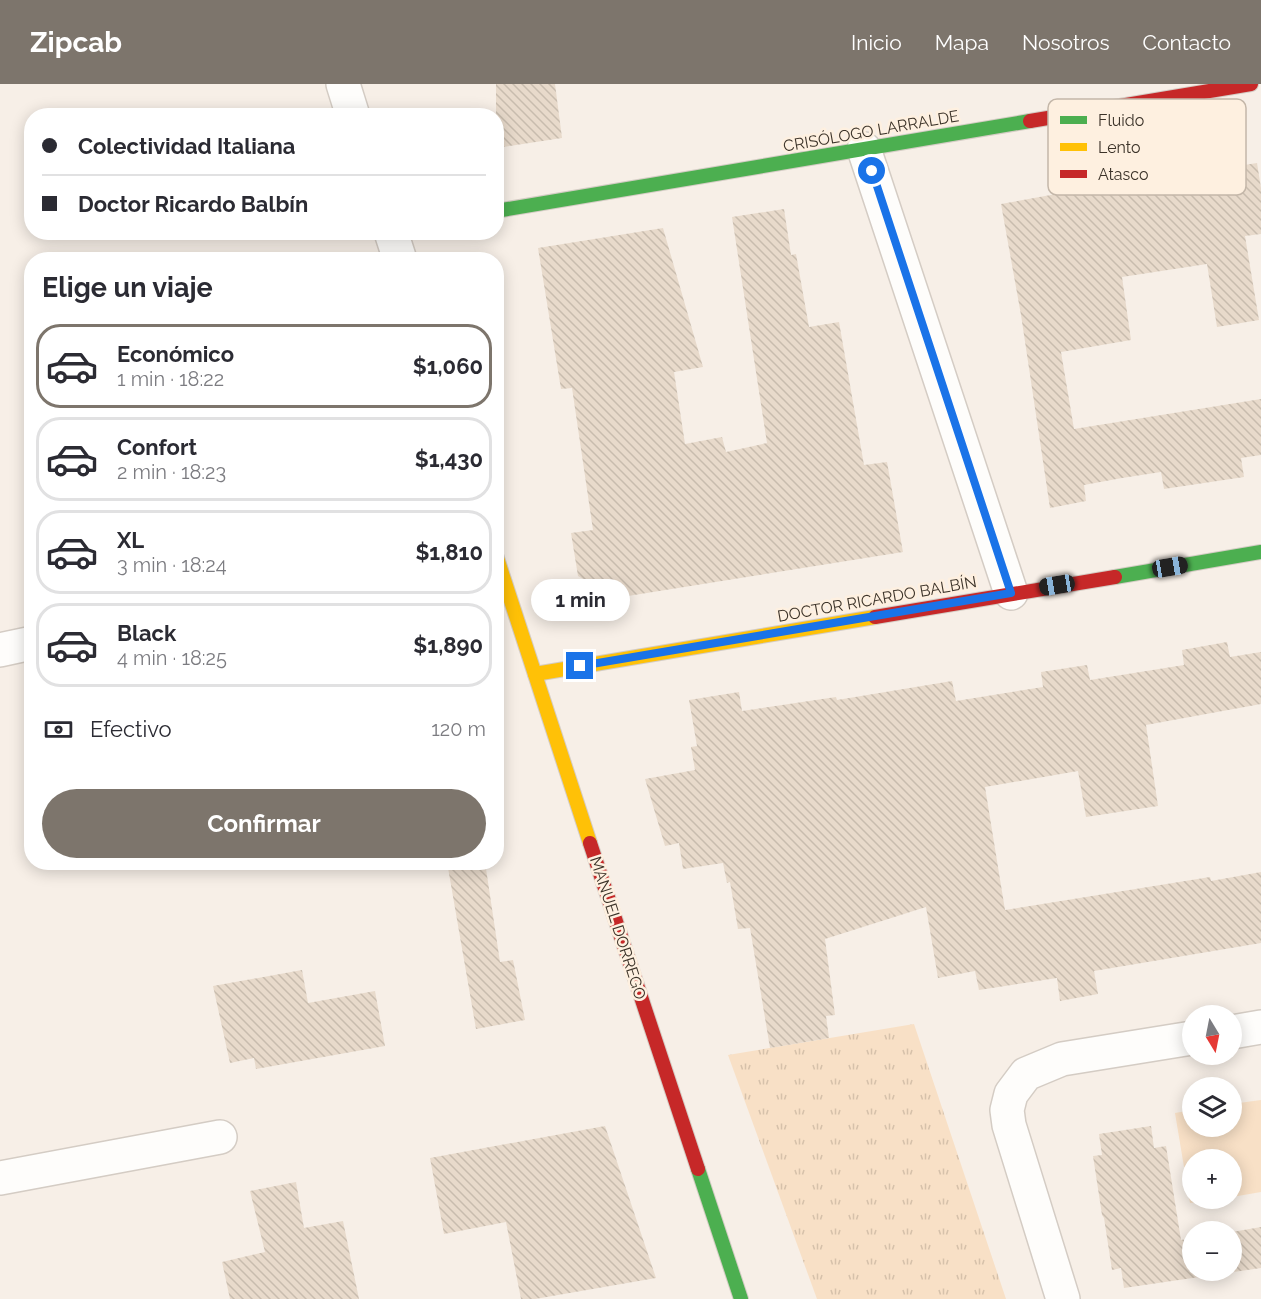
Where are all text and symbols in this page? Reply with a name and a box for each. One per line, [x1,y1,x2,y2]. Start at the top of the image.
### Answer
text: Zipcab [30,26,122,59]
text: Inicio [851,30,902,55]
text: Mapa [935,30,989,55]
text: Nosotros [1022,30,1110,55]
text: Contacto [1143,30,1231,55]
legend [1048,99,1246,195]
street label: CRISÓLOGO LARRALDE [782,105,960,156]
text: Fluido [1098,111,1144,130]
text: Colectividad Italiana [78,133,295,159]
text: Lento [1098,138,1141,157]
route start [858,157,885,184]
text: Atasco [1098,165,1149,184]
text: Doctor Ricardo Balbín [78,191,308,217]
text: Elige un viaje [42,272,213,303]
icon: car [45,339,99,393]
text: Económico [117,341,234,367]
text: $1,060 [413,353,483,379]
text: 1 min · 18:22 [117,367,224,391]
icon: car [45,432,99,486]
text: Confort [117,434,197,460]
text: $1,430 [415,446,483,472]
text: 2 min · 18:23 [117,460,226,484]
icon: car [45,525,99,579]
text: XL [117,527,144,553]
text: $1,810 [415,539,483,565]
text: 3 min · 18:24 [117,553,227,577]
car [1151,555,1189,579]
street label: DOCTOR RICARDO BALBÍN [776,571,978,626]
car [1038,573,1076,597]
callout: 1 min [530,579,630,621]
text: 1 min [555,588,606,612]
icon: car [45,618,99,672]
text: Black [117,620,176,646]
text: $1,890 [413,632,483,658]
text: 4 min · 18:25 [117,646,227,670]
route end [566,652,593,679]
icon: cash [42,713,75,746]
text: Efectivo [90,716,172,742]
text: 120 m [431,717,486,741]
button: Confirmar [42,789,486,858]
street label: MANUEL DORREGO [586,854,650,1002]
north arrow [1182,1005,1242,1065]
map controls [1182,1005,1242,1281]
button: layers [1182,1077,1242,1137]
button: + [1182,1149,1242,1209]
button: − [1182,1221,1242,1281]

